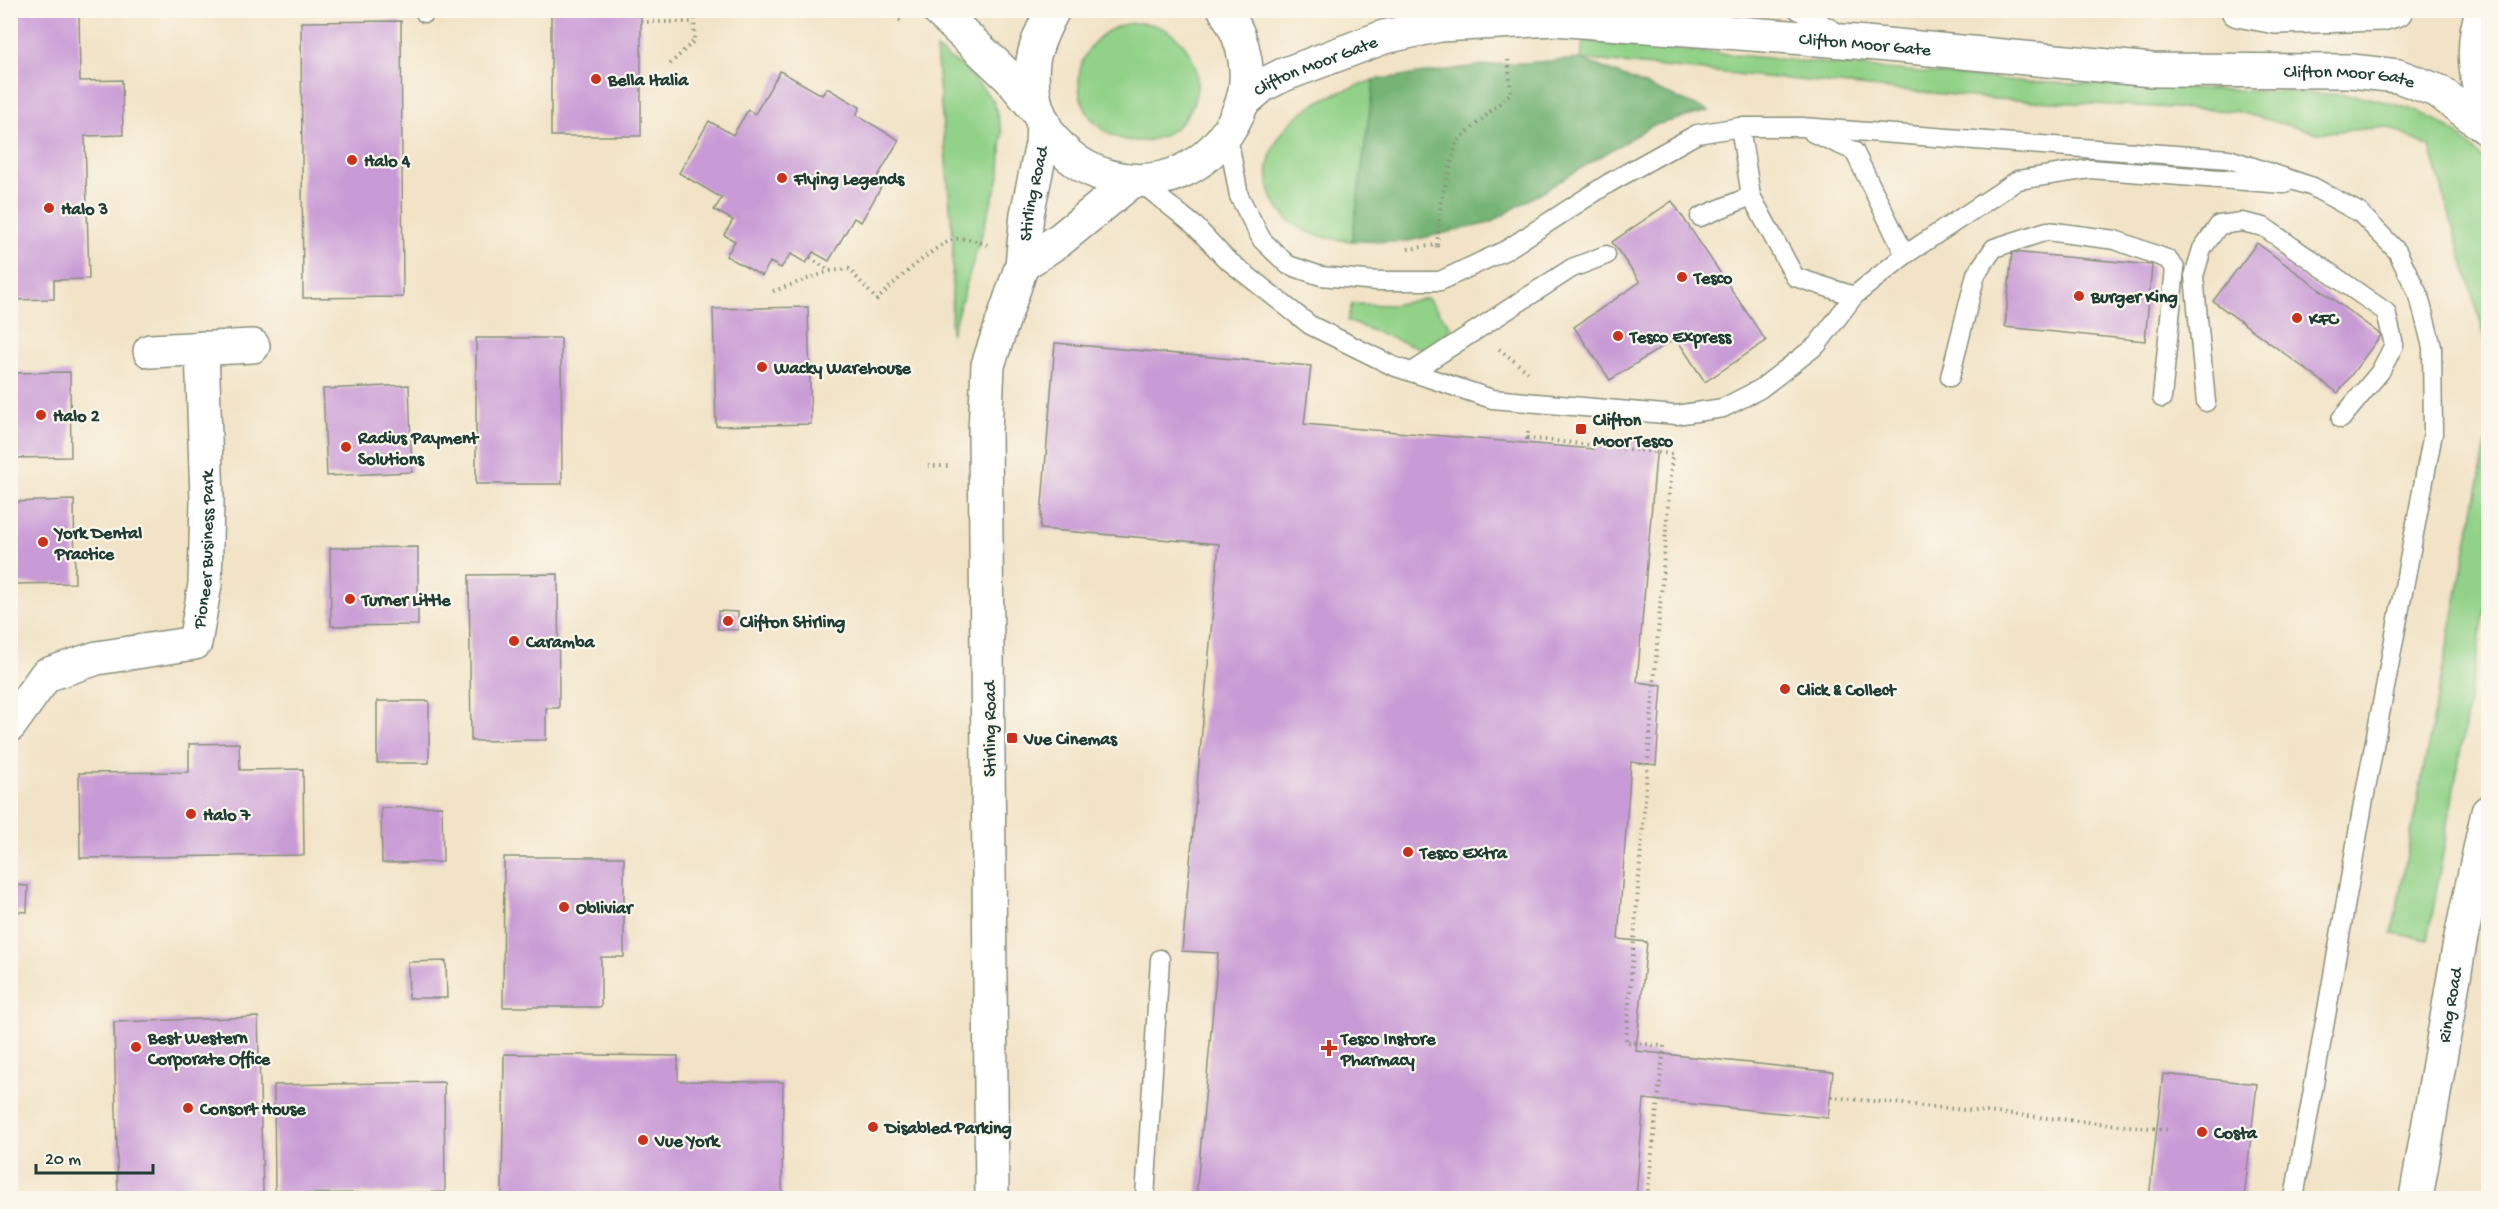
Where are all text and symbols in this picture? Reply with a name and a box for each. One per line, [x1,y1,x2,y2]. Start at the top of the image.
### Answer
street label: Clifton Moor Gate [1798,30,1933,62]
street label: Clifton Moor Gate [1250,32,1382,102]
street label: Clifton Moor Gate [2284,63,2418,95]
place label: Bella Italia [607,71,689,92]
marker: Bella Italia [589,72,603,86]
street label: Stirling Road [1016,143,1055,242]
place label: Halo 4 [364,152,411,173]
marker: Halo 4 [345,153,359,167]
place label: Flying Legends [793,170,906,191]
marker: Flying Legends [775,171,789,185]
place label: Halo 3 [61,200,108,221]
marker: Halo 3 [42,201,56,215]
place label: Tesco [1692,269,1733,290]
marker: Tesco [1675,270,1689,284]
place label: Burger King [2090,288,2178,309]
marker: Burger King [2072,289,2086,303]
place label: KFC [2308,310,2340,331]
marker: KFC [2290,311,2304,325]
place label: Tesco Express [1628,328,1732,349]
marker: Tesco Express [1611,329,1625,343]
place label: Wacky Warehouse [773,359,912,380]
marker: Wacky Warehouse [755,360,769,374]
place label: Halo 2 [53,407,100,428]
marker: Halo 2 [34,408,48,422]
place label: Clifton Moor Tesco [1592,411,1674,453]
marker: Clifton Moor Tesco [1574,422,1588,436]
place label: Radius Payment Solutions [357,429,480,471]
marker: Radius Payment Solutions [339,440,353,454]
street label: Pioneer Business Park [189,468,220,631]
place label: York Dental Practice [53,524,142,566]
marker: York Dental Practice [36,535,50,549]
place label: Turner Little [360,591,451,612]
marker: Turner Little [343,592,357,606]
place label: Clifton Stirling [739,613,845,634]
marker: Clifton Stirling [721,614,735,628]
place label: Caramba [525,633,595,654]
marker: Caramba [507,634,521,648]
street label: Stirling Road [981,679,1002,777]
place label: Click & Collect [1796,681,1897,702]
marker: Click & Collect [1778,682,1792,696]
place label: Vue Cinemas [1023,730,1118,751]
marker: Vue Cinemas [1005,731,1019,745]
place label: Halo 7 [203,806,252,827]
marker: Halo 7 [184,807,198,821]
place label: Tesco Extra [1418,844,1508,865]
marker: Tesco Extra [1401,845,1415,859]
place label: Obliviar [576,899,635,920]
marker: Obliviar [557,900,571,914]
street label: Ring Road [2435,965,2469,1044]
place label: Best Western Corporate Office [147,1029,271,1071]
place label: Tesco Instore Pharmacy [1339,1030,1436,1072]
marker: Best Western Corporate Office [129,1040,143,1054]
marker: Tesco Instore Pharmacy [1322,1041,1336,1055]
place label: Consort House [199,1100,306,1121]
marker: Consort House [181,1101,195,1115]
place label: Disabled Parking [883,1119,1012,1140]
marker: Disabled Parking [866,1120,880,1134]
place label: Costa [2213,1124,2258,1145]
marker: Costa [2195,1125,2209,1139]
place label: Vue York [654,1132,721,1153]
marker: Vue York [636,1133,650,1147]
scale bar [36,1137,153,1175]
text: 20 m [45,1150,81,1171]

